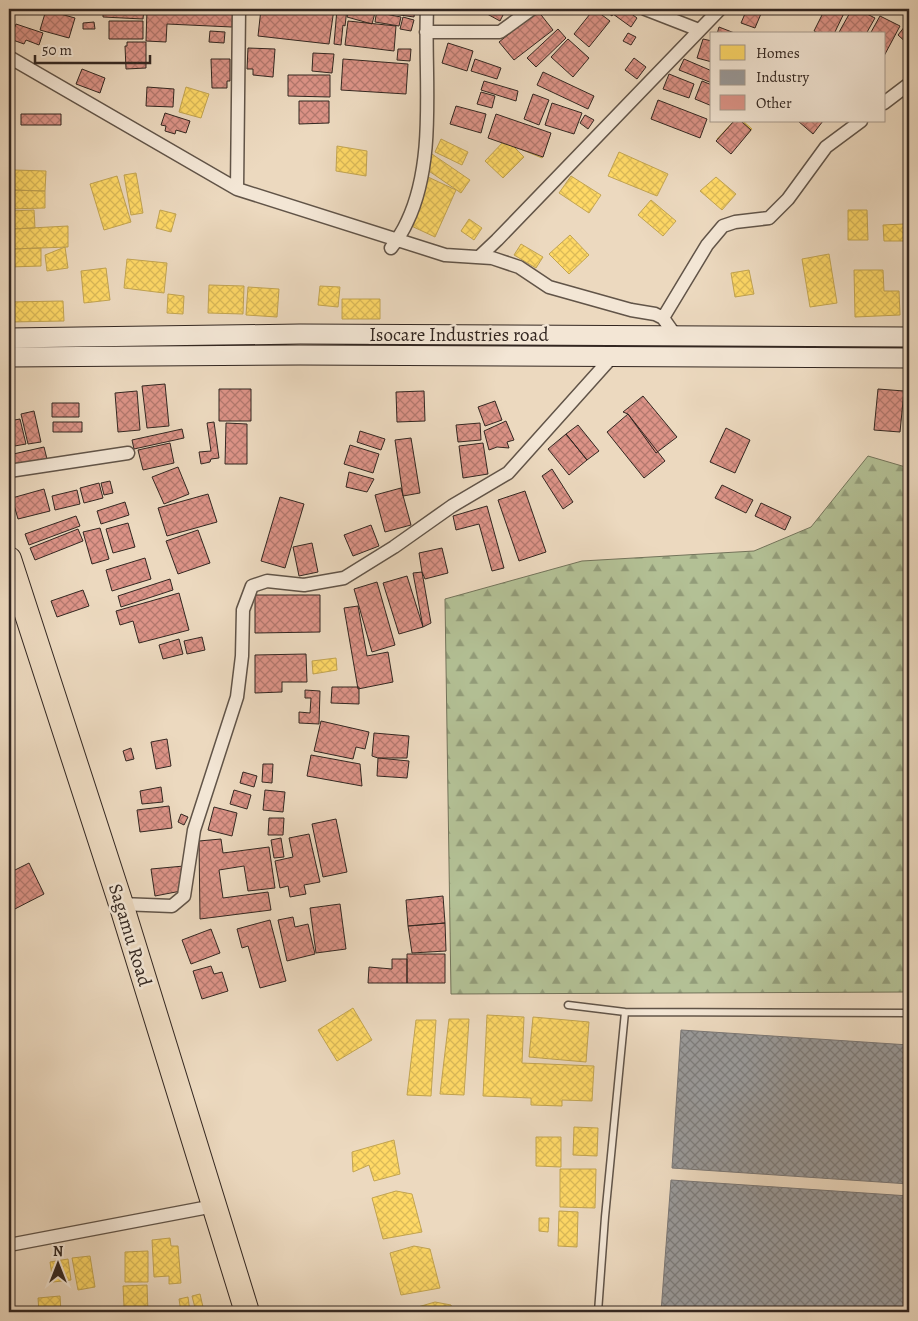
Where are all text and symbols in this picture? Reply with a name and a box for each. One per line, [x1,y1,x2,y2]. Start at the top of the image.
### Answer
scale bar [35,32,150,64]
legend [710,32,886,122]
text: 50 m [42,40,72,60]
text: Homes [756,43,800,63]
text: Industry [756,67,810,87]
text: Other [756,93,792,113]
street label: Isocare Industries road [369,322,549,348]
street label: Sagamu Road [102,880,158,990]
north arrow [32,1238,82,1288]
text: N [53,1242,63,1261]

